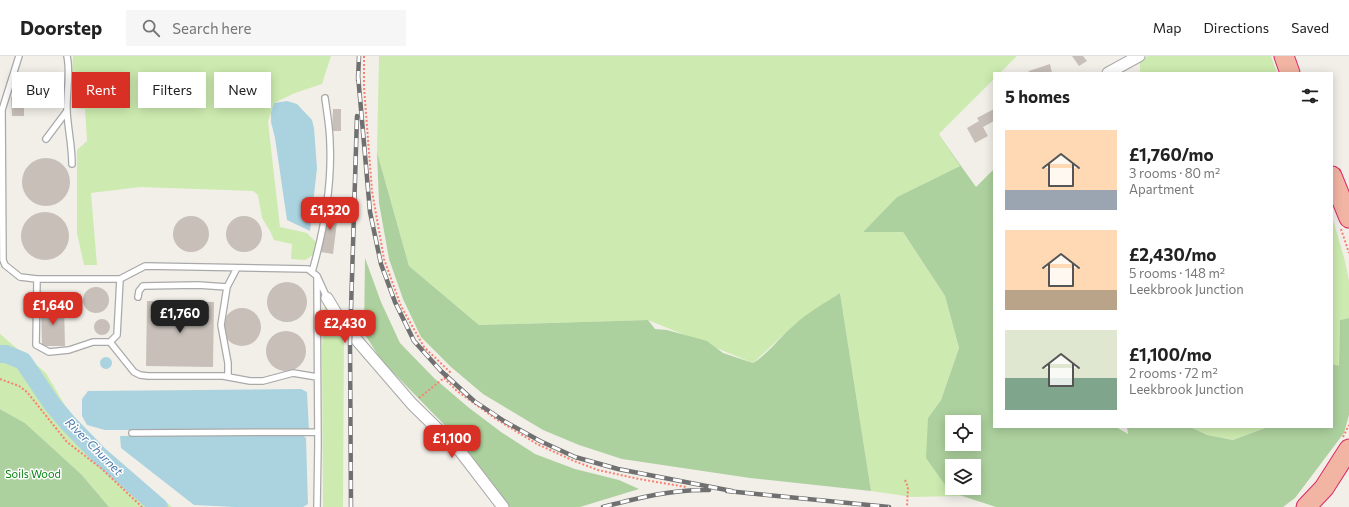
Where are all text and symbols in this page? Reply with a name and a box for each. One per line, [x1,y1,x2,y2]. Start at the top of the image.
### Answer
search box [126,10,406,46]
text: Doorstep [20,16,102,39]
icon: search [140,17,162,39]
text: Search here [172,19,252,37]
text: Map [1153,19,1182,36]
text: Directions [1204,19,1269,36]
text: Saved [1291,19,1329,36]
chip: Buy [12,72,64,108]
chip: Rent [72,72,130,108]
chip: Filters [138,72,206,108]
chip: New [214,72,271,108]
icon: filters [1299,85,1321,107]
text: 5 homes [1005,86,1070,107]
text: £1,760/mo [1129,144,1214,165]
icon: home [1037,146,1085,194]
text: 3 rooms · 80 m² [1129,165,1220,181]
text: Apartment [1129,181,1194,197]
pin: £1,320 [297,197,363,231]
text: £1,320 [310,202,350,218]
text: £2,430/mo [1129,244,1217,265]
icon: home [1037,246,1085,294]
text: 5 rooms · 148 m² [1129,265,1225,281]
text: Leekbrook Junction [1129,281,1244,297]
pin: £1,640 [20,292,86,326]
text: £1,640 [32,297,74,313]
pin: £1,760 [147,300,213,334]
text: £1,760 [160,305,200,321]
pin: £2,430 [312,310,378,344]
text: £2,430 [324,315,366,331]
text: £1,100/mo [1129,344,1212,365]
icon: home [1037,346,1085,394]
text: 2 rooms · 72 m² [1129,365,1218,381]
text: Leekbrook Junction [1129,381,1244,397]
water label: River Churnet [63,415,127,479]
map controls [945,415,981,495]
button: locate [945,415,981,451]
pin: £1,100 [419,425,485,459]
text: £1,100 [433,430,471,446]
button: layers [945,459,981,495]
park label: Soils Wood [5,467,61,480]

